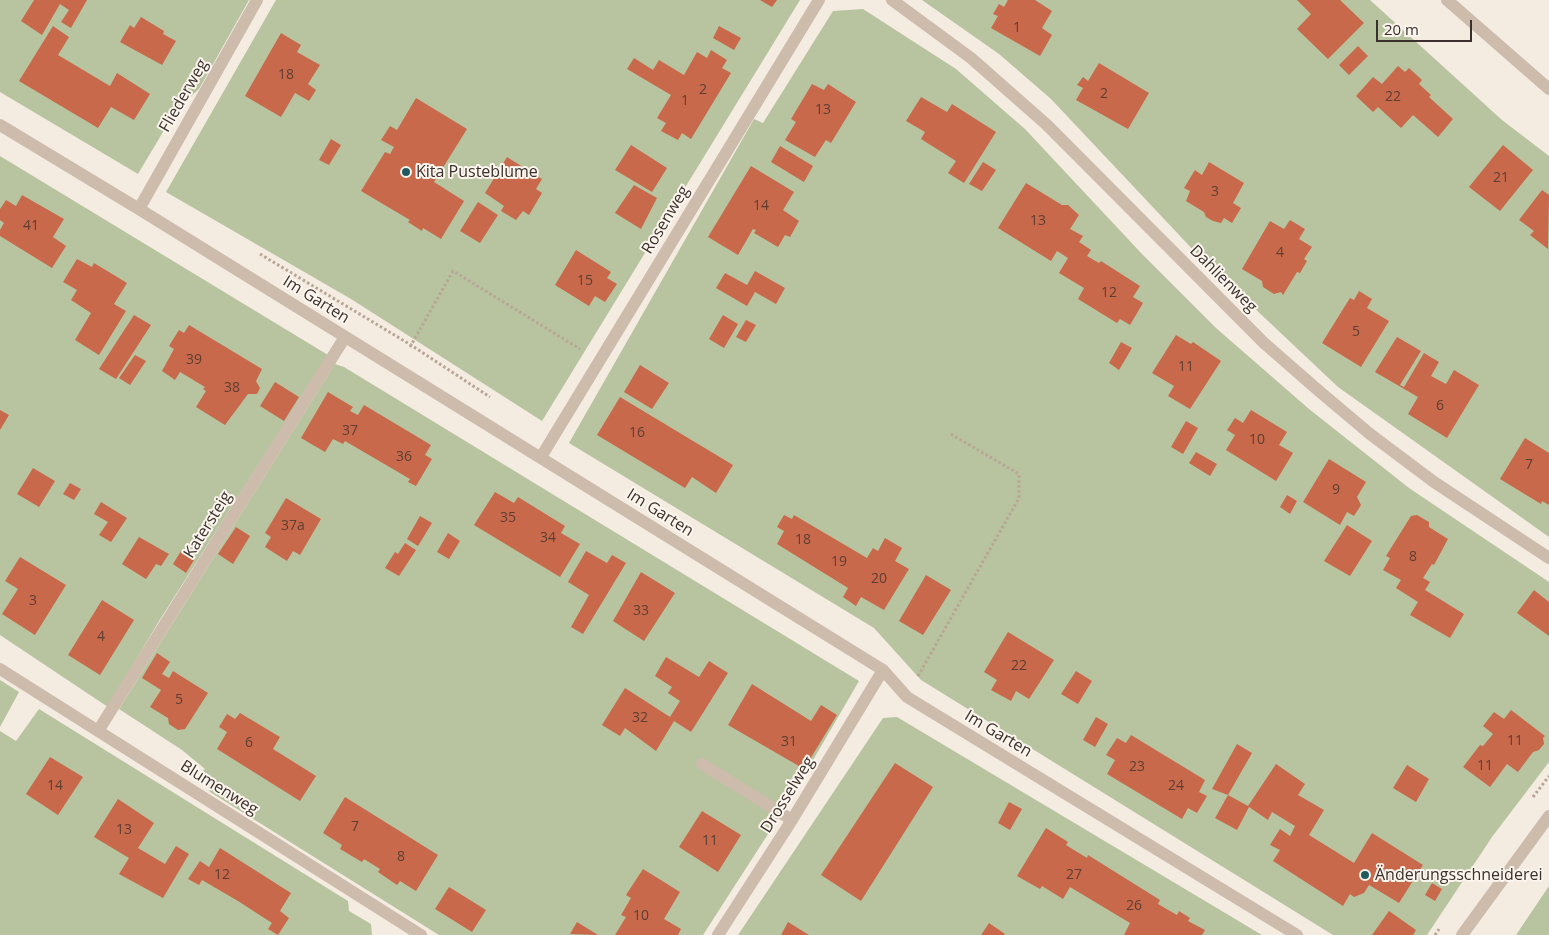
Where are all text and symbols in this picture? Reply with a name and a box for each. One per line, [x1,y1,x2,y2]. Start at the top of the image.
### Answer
scale bar [1379,10,1475,42]
text: 20 m [1384,19,1419,39]
house number: 1 [1013,20,1021,36]
street label: Fliederweg [156,56,212,136]
house number: 18 [278,67,294,83]
house number: 2 [699,82,707,98]
house number: 2 [1100,86,1108,102]
house number: 22 [1385,89,1401,105]
house number: 1 [681,93,689,109]
house number: 13 [815,102,831,118]
place label: Kita Pusteblume [416,162,538,182]
marker: Kita Pusteblume [400,166,412,178]
house number: 21 [1493,170,1509,186]
street label: Rosenweg [638,182,694,258]
house number: 3 [1211,184,1219,200]
house number: 14 [753,198,769,214]
house number: 13 [1030,213,1046,229]
house number: 41 [23,218,39,234]
street label: Dahlienweg [1185,241,1261,317]
house number: 4 [1276,245,1284,261]
street label: Im Garten [279,272,353,328]
house number: 15 [577,273,593,289]
house number: 12 [1101,285,1117,301]
house number: 5 [1352,324,1360,340]
house number: 39 [186,352,202,368]
house number: 11 [1178,359,1194,375]
house number: 38 [224,380,240,396]
house number: 6 [1436,398,1444,414]
house number: 37 [342,423,358,439]
house number: 16 [629,425,645,441]
house number: 10 [1249,432,1265,448]
house number: 36 [396,449,412,465]
house number: 7 [1525,457,1533,473]
house number: 9 [1332,482,1340,498]
street label: Im Garten [623,485,697,541]
street label: Katersteig [180,488,236,562]
house number: 35 [500,510,516,526]
house number: 37a [281,518,305,534]
house number: 34 [540,530,556,546]
house number: 18 [795,532,811,548]
house number: 8 [1409,549,1417,565]
house number: 19 [831,554,847,570]
house number: 20 [871,571,887,587]
house number: 3 [29,593,37,609]
house number: 33 [633,603,649,619]
house number: 4 [97,629,105,645]
house number: 22 [1011,658,1027,674]
house number: 5 [175,692,183,708]
street label: Im Garten [961,706,1035,762]
house number: 32 [632,710,648,726]
house number: 11 [1507,733,1523,749]
house number: 31 [781,734,797,750]
house number: 6 [245,735,253,751]
street label: Drosselweg [757,753,819,837]
street label: Blumenweg [177,757,261,819]
house number: 11 [1477,758,1493,774]
house number: 23 [1129,759,1145,775]
house number: 14 [47,778,63,794]
house number: 24 [1168,778,1184,794]
house number: 7 [351,819,359,835]
house number: 13 [116,822,132,838]
house number: 11 [702,833,718,849]
house number: 8 [397,849,405,865]
place label: Änderungsschneiderei [1375,865,1542,885]
house number: 12 [214,867,230,883]
house number: 27 [1066,867,1082,883]
marker: Änderungsschneiderei [1359,869,1371,881]
house number: 26 [1126,898,1142,914]
house number: 10 [633,908,649,924]

